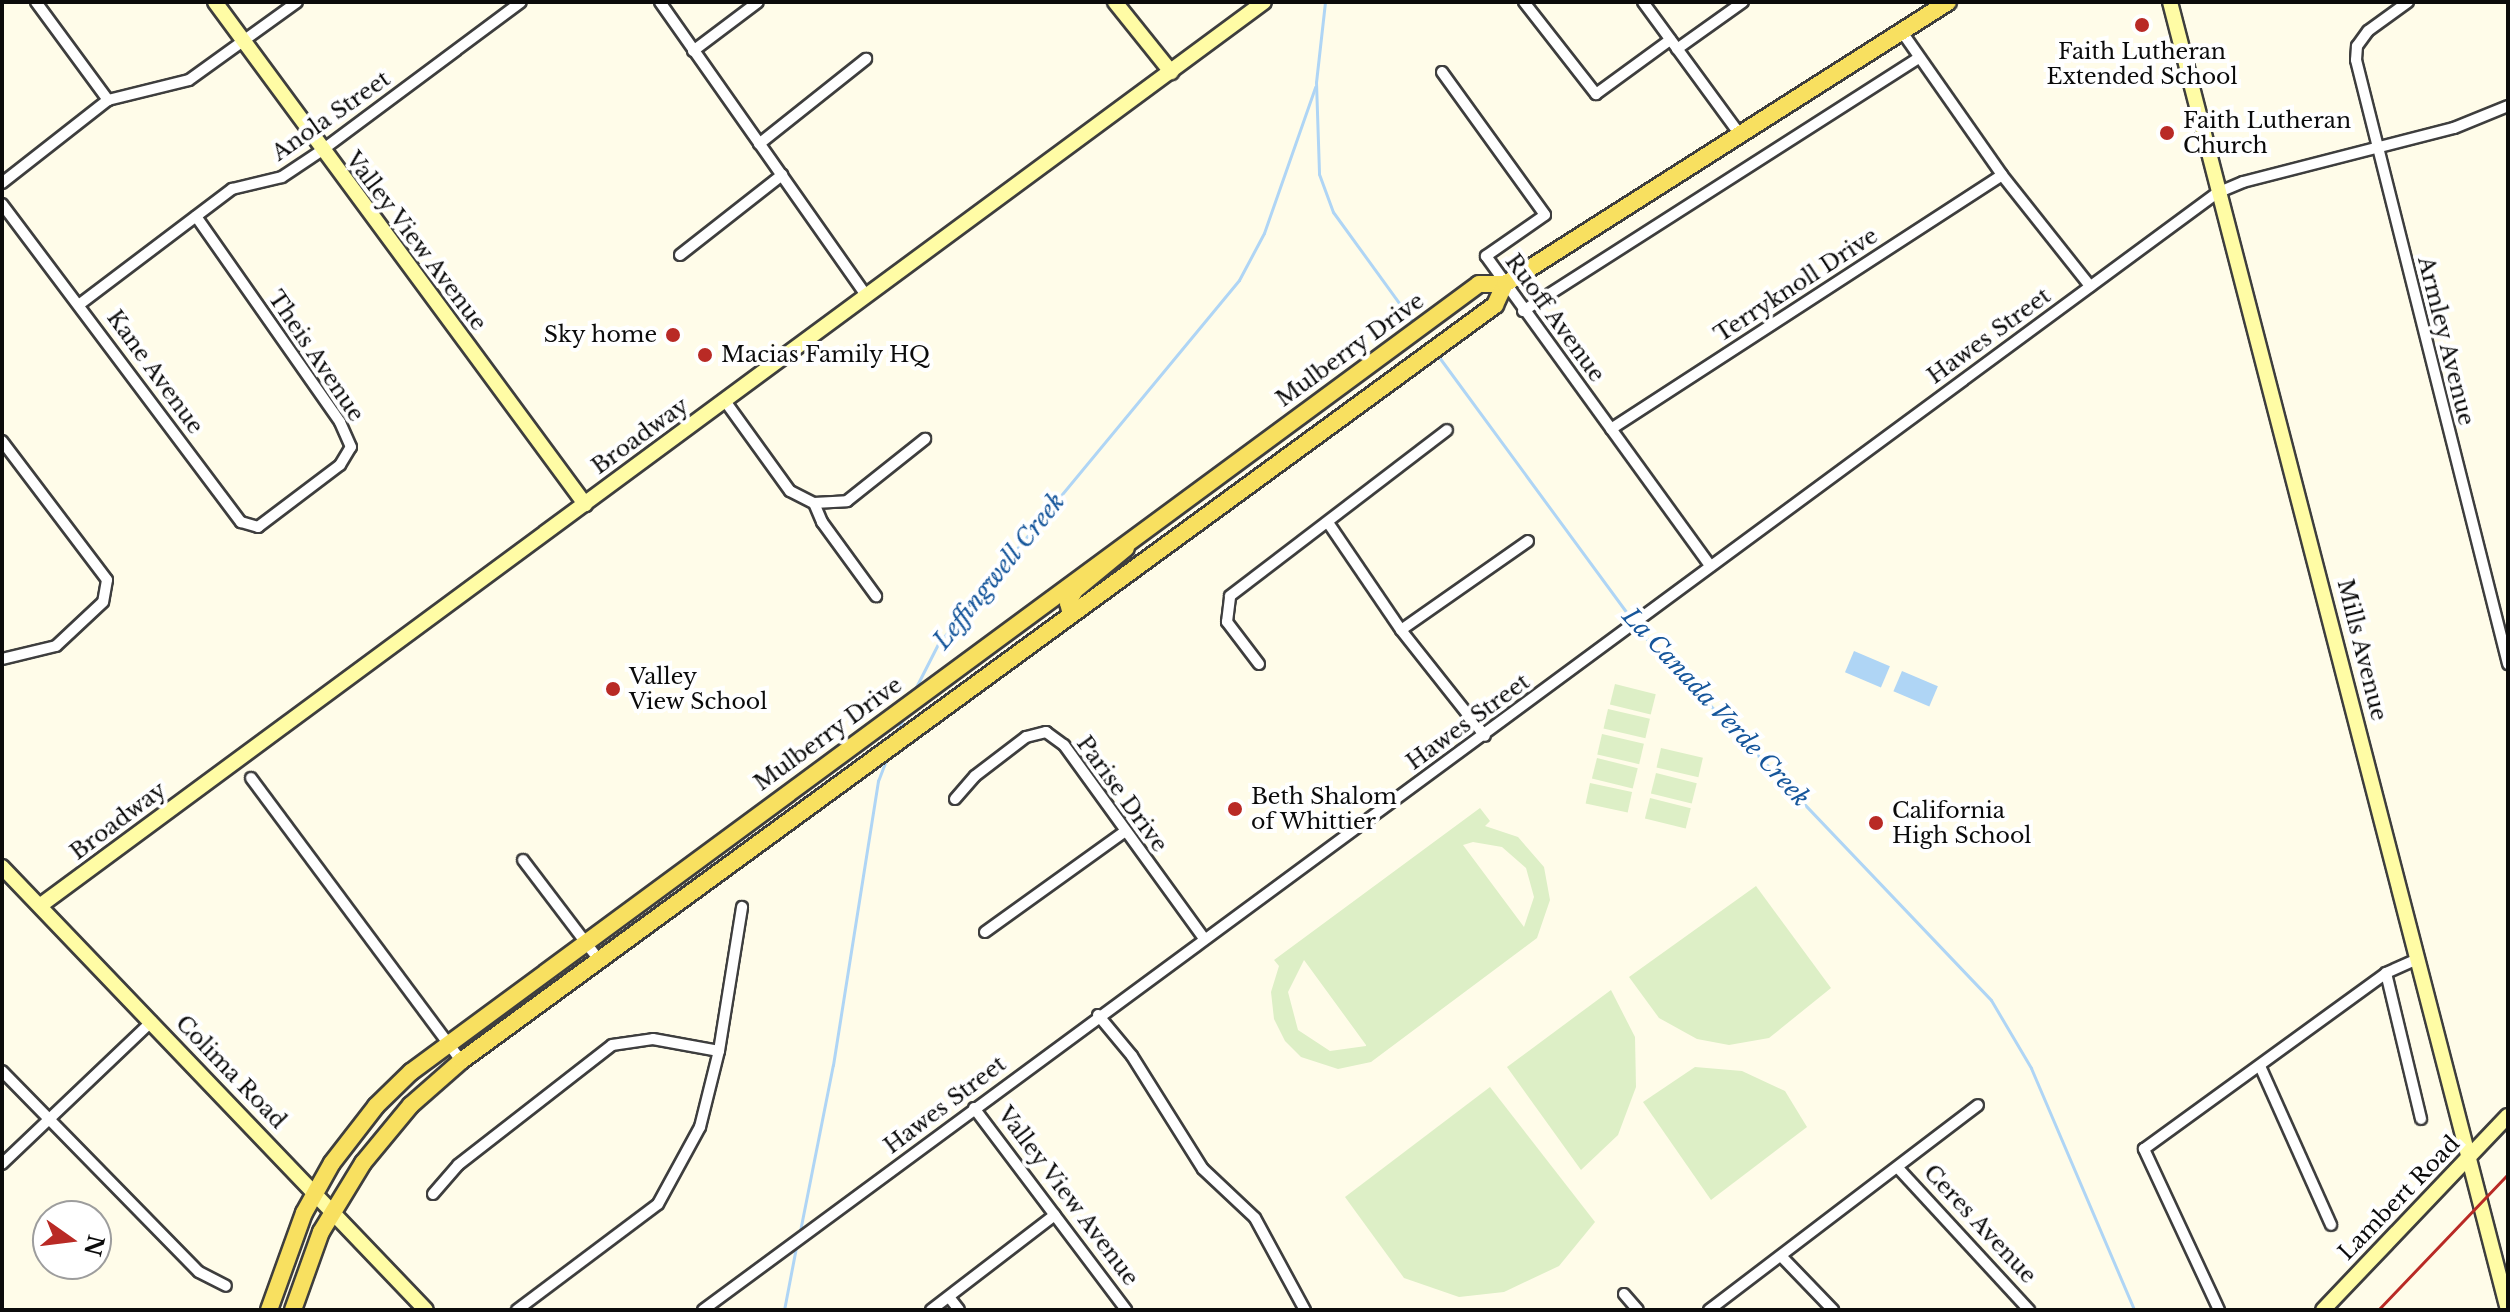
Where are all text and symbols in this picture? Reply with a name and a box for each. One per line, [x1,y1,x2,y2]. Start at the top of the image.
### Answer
marker: Faith Lutheran Extended School [2133,16,2151,34]
place label: Faith Lutheran Extended School [2046,38,2238,90]
street label: Anola Street [267,66,395,166]
place label: Faith Lutheran Church [2183,107,2351,158]
marker: Faith Lutheran Church [2158,124,2176,142]
street label: Valley View Avenue [339,145,493,337]
street label: Terryknoll Drive [1709,222,1883,348]
street label: Ruoff Avenue [1499,249,1611,387]
street label: Armley Avenue [2412,253,2480,429]
street label: Hawes Street [1922,283,2056,389]
street label: Theis Avenue [262,285,370,427]
street label: Mulberry Drive [1271,287,1429,413]
street label: Kane Avenue [101,305,209,439]
place label: Sky home [543,322,657,348]
marker: Sky home [664,326,682,344]
place label: Macias Family HQ [721,342,931,368]
marker: Macias Family HQ [696,346,714,364]
street label: Broadway [587,392,693,480]
water label: Leffingwell Creek [927,487,1071,655]
street label: Mills Avenue [2332,576,2392,724]
water label: La Canada Verde Creek [1616,601,1816,813]
place label: Valley View School [629,663,768,714]
street label: Hawes Street [1401,669,1535,775]
street label: Mulberry Drive [749,671,907,797]
marker: Valley View School [604,680,622,698]
street label: Parise Drive [1071,731,1173,857]
street label: Broadway [65,777,171,865]
place label: Beth Shalom of Whittier [1251,783,1397,834]
place label: California High School [1892,797,2032,848]
marker: Beth Shalom of Whittier [1226,800,1244,818]
marker: California High School [1867,814,1885,832]
street label: Colima Road [170,1010,292,1134]
street label: Hawes Street [879,1051,1011,1159]
street label: Valley View Avenue [991,1100,1145,1292]
street label: Lambert Road [2333,1130,2465,1266]
street label: Ceres Avenue [1918,1159,2042,1289]
north arrow [32,1200,112,1280]
text: N [78,1232,109,1259]

